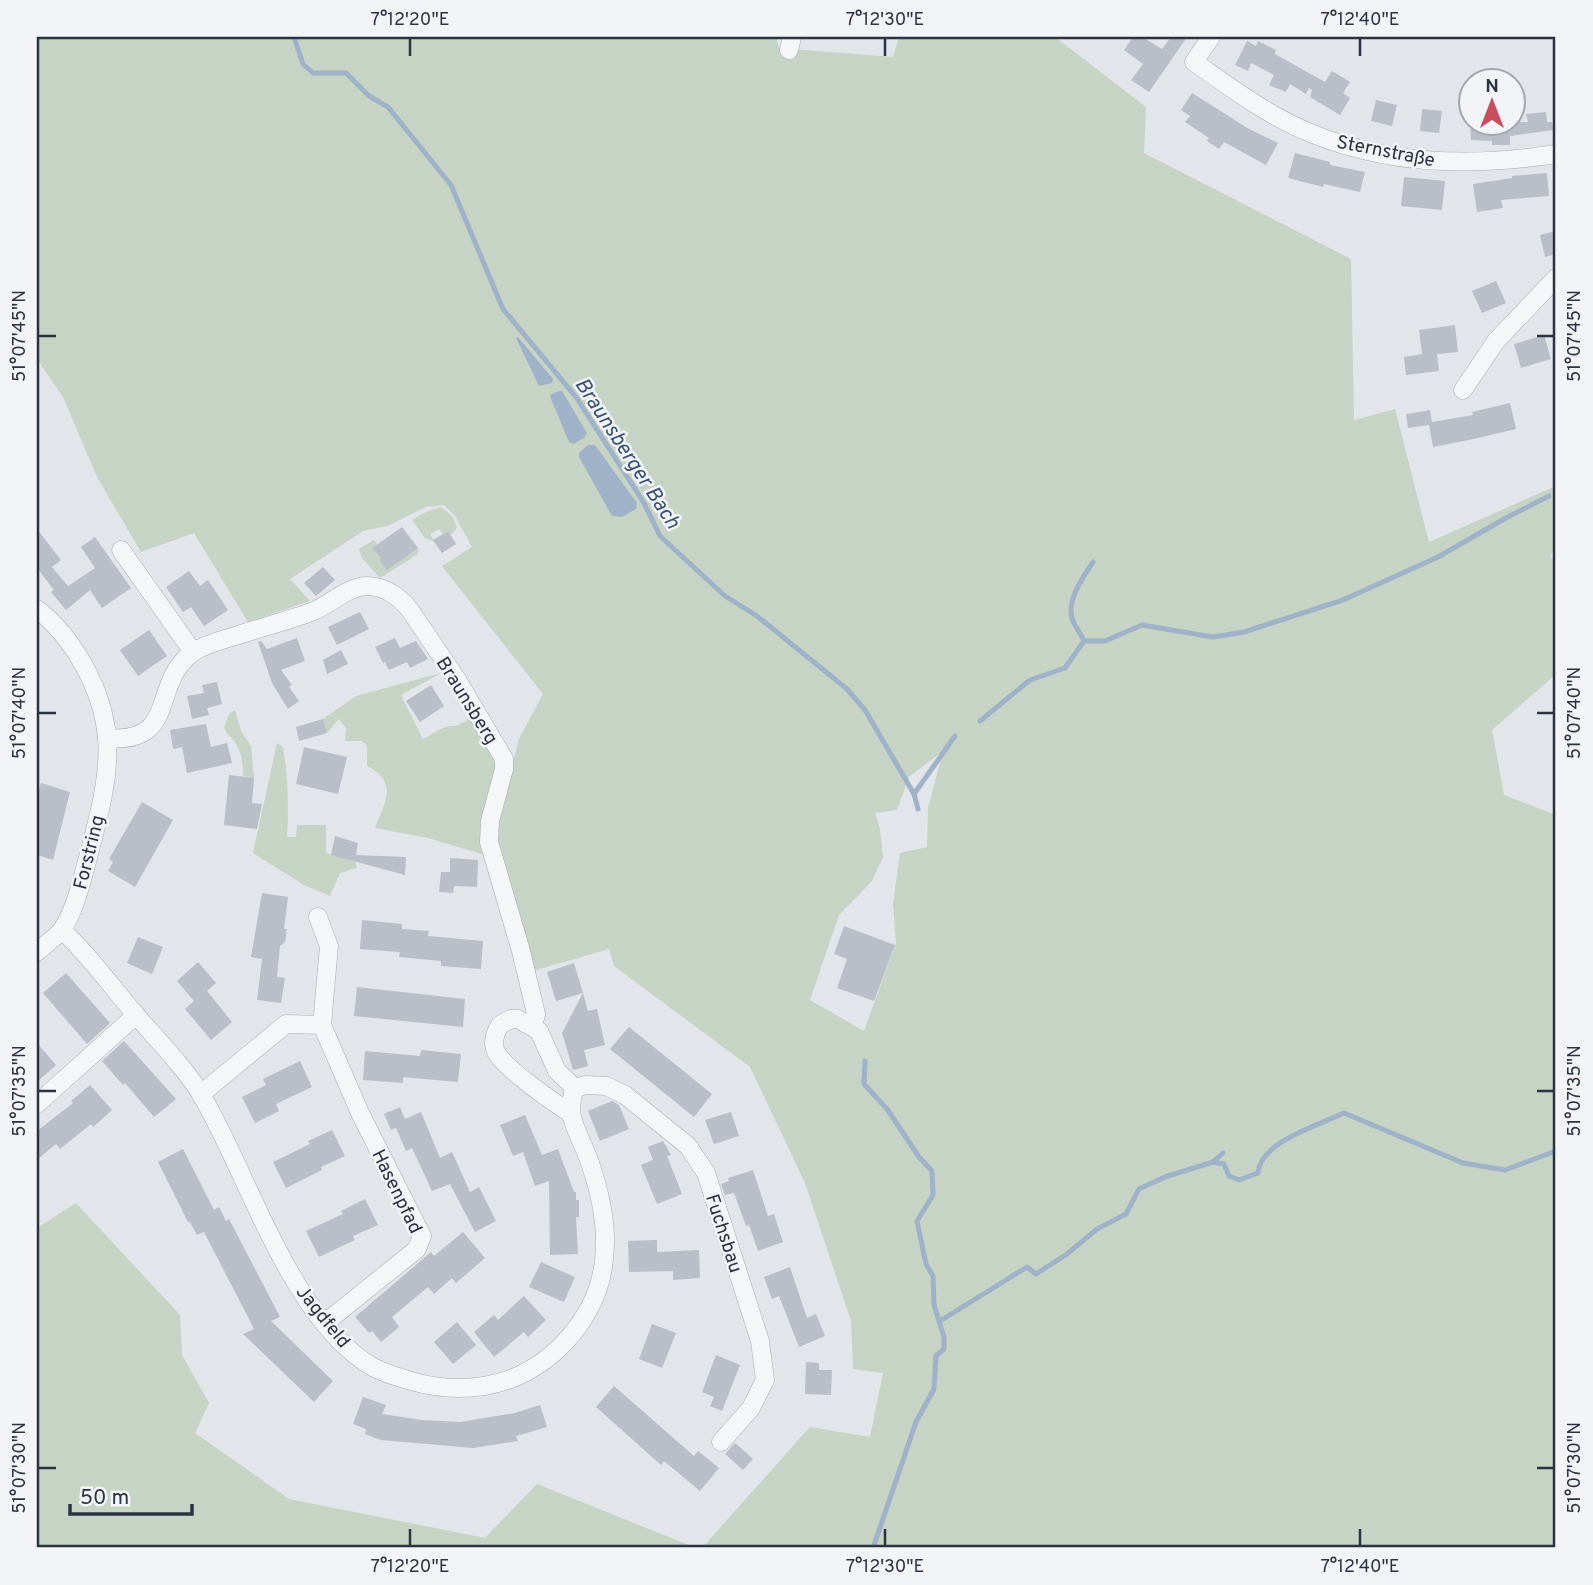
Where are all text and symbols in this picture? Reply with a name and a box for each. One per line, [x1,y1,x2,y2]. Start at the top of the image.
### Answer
text: 7°12'20"E [371,9,449,32]
text: 7°12'30"E [846,9,924,32]
text: 7°12'40"E [1320,9,1400,32]
north arrow [1456,66,1526,136]
text: N [1485,75,1499,99]
street label: Sternstraße [1335,131,1437,173]
text: 51°07'45"N [9,290,32,382]
text: 51°07'45"N [1564,290,1587,382]
water label: Braunsberger Bach [568,373,686,535]
street label: Braunsberg [430,653,503,749]
text: 51°07'40"N [9,667,32,759]
text: 51°07'40"N [1564,667,1587,759]
street label: Forstring [69,813,111,892]
text: 51°07'35"N [9,1045,32,1137]
text: 51°07'35"N [1564,1045,1587,1137]
street label: Hasenpfad [366,1146,427,1238]
street label: Fuchsbau [699,1191,747,1276]
street label: Jagdfeld [290,1281,355,1353]
text: 51°07'30"N [9,1422,32,1514]
text: 51°07'30"N [1564,1422,1587,1514]
scale bar [70,1473,192,1517]
text: 50 m [80,1485,129,1512]
text: 7°12'20"E [371,1556,449,1579]
text: 7°12'30"E [846,1556,924,1579]
text: 7°12'40"E [1320,1556,1400,1579]

